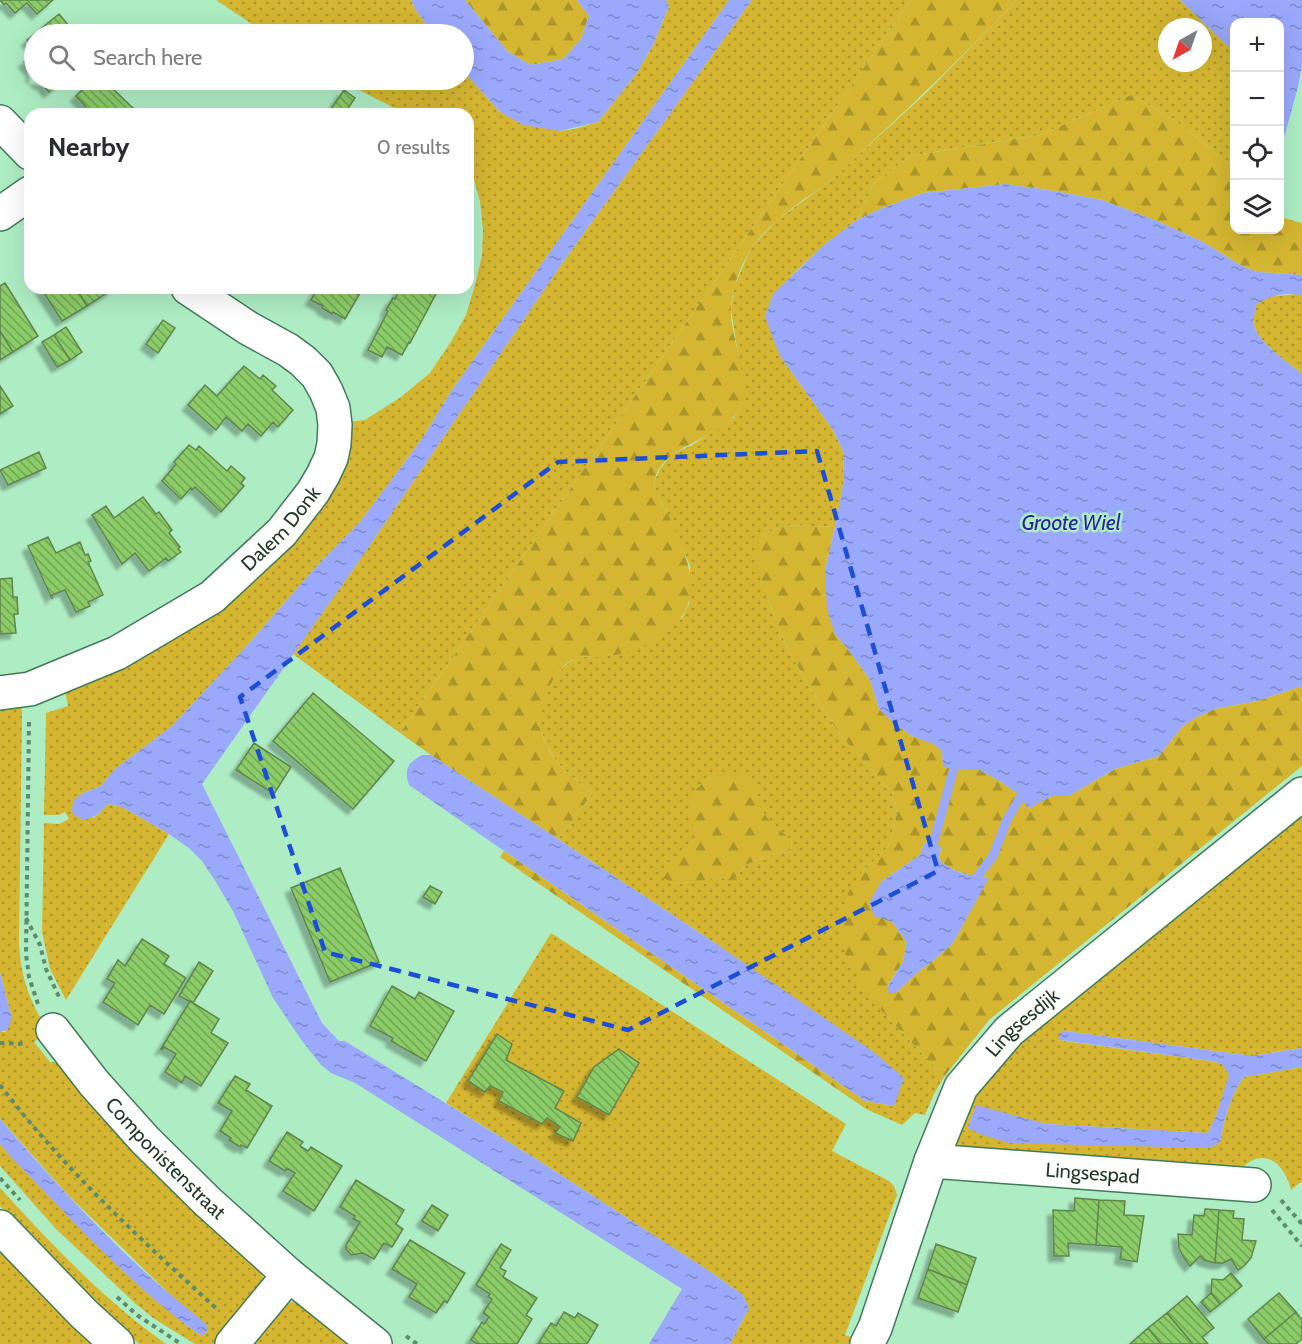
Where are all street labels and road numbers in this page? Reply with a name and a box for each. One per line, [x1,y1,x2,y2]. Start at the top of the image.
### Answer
street label: Dalem Donk [236,481,325,576]
street label: Lingsesdijk [980,983,1064,1062]
street label: Componistenstraat [101,1092,231,1224]
street label: Lingsespad [1045,1158,1140,1188]

